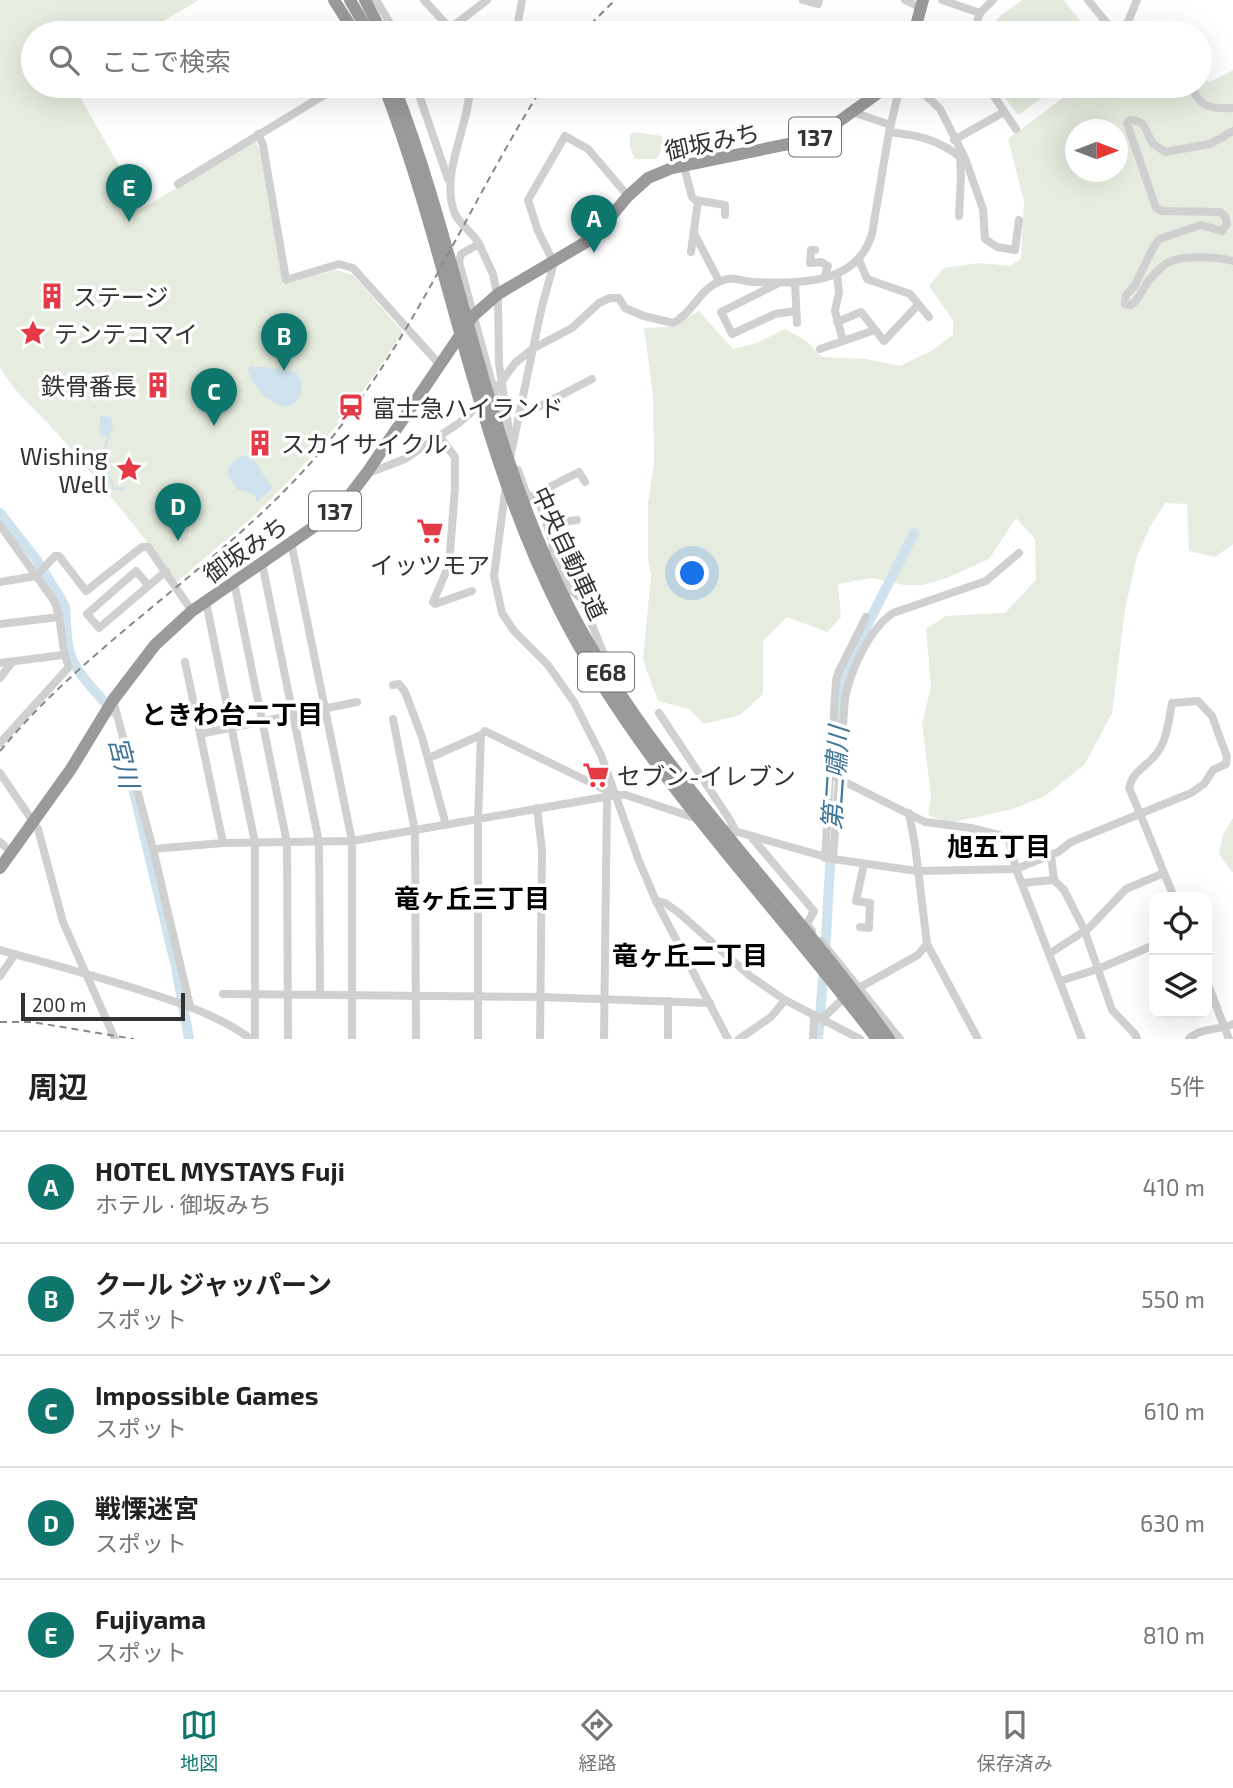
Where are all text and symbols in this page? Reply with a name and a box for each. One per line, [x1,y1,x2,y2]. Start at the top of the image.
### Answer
search box [21,21,1212,98]
icon: search [45,41,83,79]
text: ここで検索 [101,45,231,76]
street label: 御坂みち [662,117,762,165]
road number: 137 [789,118,841,156]
north arrow [1065,119,1128,182]
pin: E [106,164,152,222]
pin: A [571,195,617,253]
building icon: ステージ [37,281,67,311]
place label: ステージ [73,282,169,311]
pin: B [261,313,307,371]
place icon: テンテコマイ [18,318,48,348]
place label: テンテコマイ [54,319,198,348]
pin: C [191,368,237,426]
building icon: 鉄骨番長 [143,370,173,400]
place label: 鉄骨番長 [41,371,137,400]
station icon: 富士急ハイランド [336,392,366,422]
place label: 富士急ハイランド [372,393,564,422]
building icon: スカイサイクル [245,428,275,458]
place label: スカイサイクル [281,429,448,458]
place label: Wishing Well [20,441,108,498]
place icon: Wishing Well [114,454,144,484]
street label: 中央自動車道 [526,482,614,624]
pin: D [155,483,201,541]
road number: 137 [309,491,361,530]
street label: 御坂みち [197,510,293,588]
supermarket icon: イッツモア [415,516,445,546]
place label: イッツモア [370,550,490,579]
your location [675,556,709,590]
road number: E68 [578,652,634,692]
district label: ときわ台二丁目 [141,698,323,729]
water label: 第二嘯川 [815,722,853,831]
water label: 宮川 [104,733,147,794]
supermarket icon: セブン-イレブン [581,760,611,790]
place label: セブン-イレブン [617,761,796,790]
district label: 旭五丁目 [947,830,1051,861]
district label: 竜ヶ丘三丁目 [394,882,550,913]
map controls [1149,892,1212,1018]
button: locate [1149,892,1212,955]
district label: 竜ヶ丘二丁目 [612,939,768,970]
button: layers [1149,955,1212,1018]
scale bar [21,990,186,1022]
text: 200 m [32,993,86,1016]
text: 周辺 [28,1068,88,1104]
text: 5件 [1170,1072,1205,1100]
text: HOTEL MYSTAYS Fuji [95,1155,345,1186]
text: A [43,1173,59,1201]
text: 410 m [1143,1173,1205,1201]
text: ホテル · 御坂みち [95,1190,272,1218]
text: クール ジャッパーン [95,1268,332,1299]
text: B [44,1285,58,1313]
text: 550 m [1141,1285,1205,1313]
text: スポット [95,1305,187,1333]
text: Impossible Games [95,1379,319,1410]
text: C [44,1397,58,1425]
text: 610 m [1144,1397,1205,1425]
text: スポット [95,1414,187,1442]
text: 戦慄迷宮 [95,1492,199,1523]
text: D [43,1509,59,1537]
text: 630 m [1140,1509,1205,1537]
text: スポット [95,1529,187,1557]
text: Fujiyama [95,1603,206,1634]
text: E [44,1621,58,1649]
text: 810 m [1143,1621,1205,1649]
text: スポット [95,1638,187,1666]
tab: 地図 [180,1706,218,1775]
tab: 経路 [578,1706,617,1775]
tab: 保存済み [977,1706,1053,1775]

